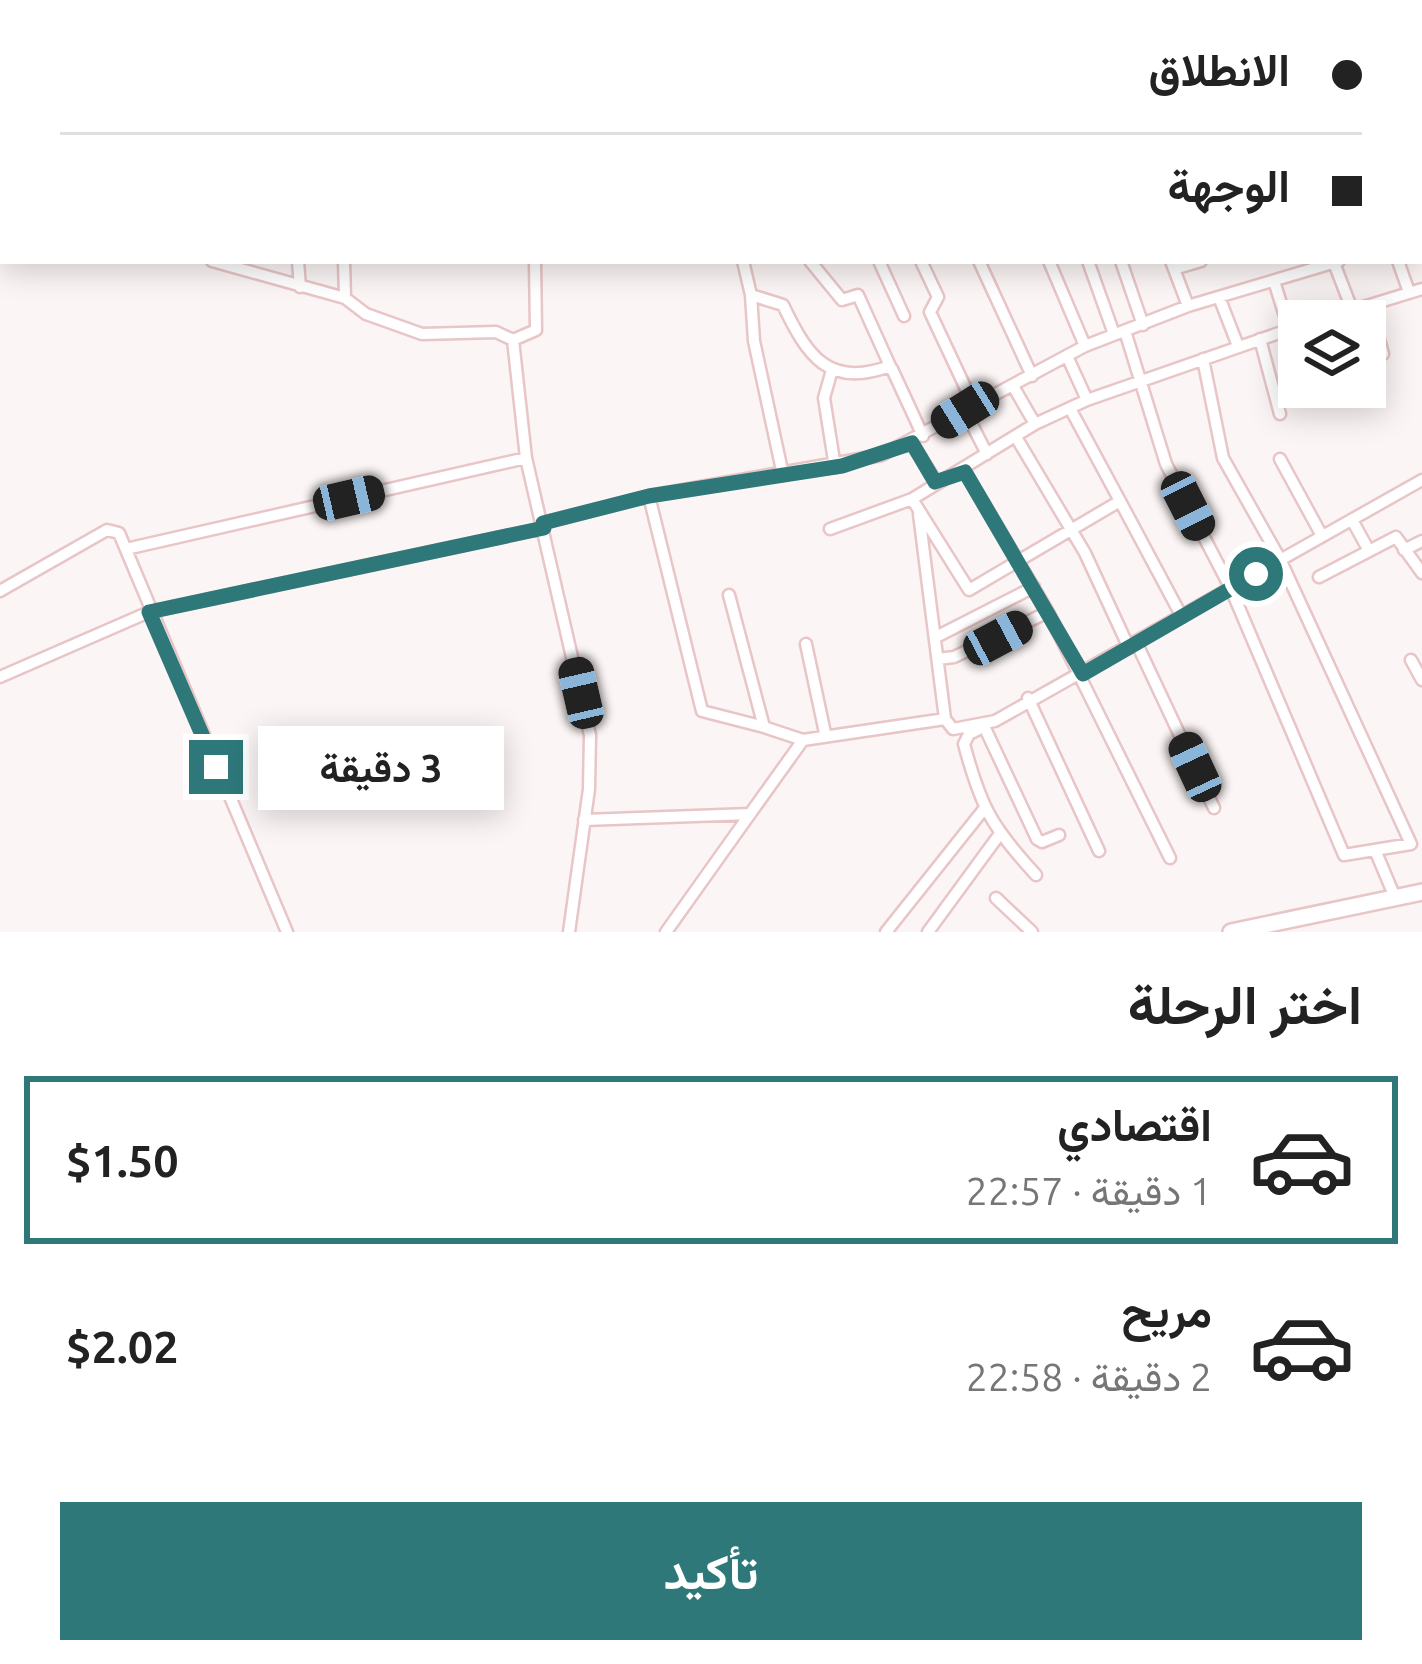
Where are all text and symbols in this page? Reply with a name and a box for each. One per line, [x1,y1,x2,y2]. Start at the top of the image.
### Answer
text: الانطلاق [1149,44,1290,95]
text: الوجهة [1168,160,1290,211]
map controls [1278,300,1386,408]
button: layers [1278,300,1386,408]
car [925,376,1005,444]
car [1156,466,1220,546]
car [310,472,388,524]
route start [1229,547,1283,601]
car [958,605,1038,671]
car [555,654,607,732]
callout: 3 دقيقة [258,725,504,809]
car [1163,727,1227,807]
route end [189,740,243,794]
text: 3 دقيقة [319,746,443,789]
text: اختر الرحلة [1128,974,1362,1034]
text: اقتصادي [1057,1099,1212,1150]
icon: car [1248,1106,1356,1214]
text: $1.50 [66,1135,179,1186]
text: 1 دقيقة · 22:57 [966,1169,1212,1212]
text: مريح [1121,1285,1212,1336]
icon: car [1248,1292,1356,1400]
text: $2.02 [66,1321,179,1372]
text: 2 دقيقة · 22:58 [966,1355,1212,1398]
button: تأكيد [60,1502,1362,1640]

